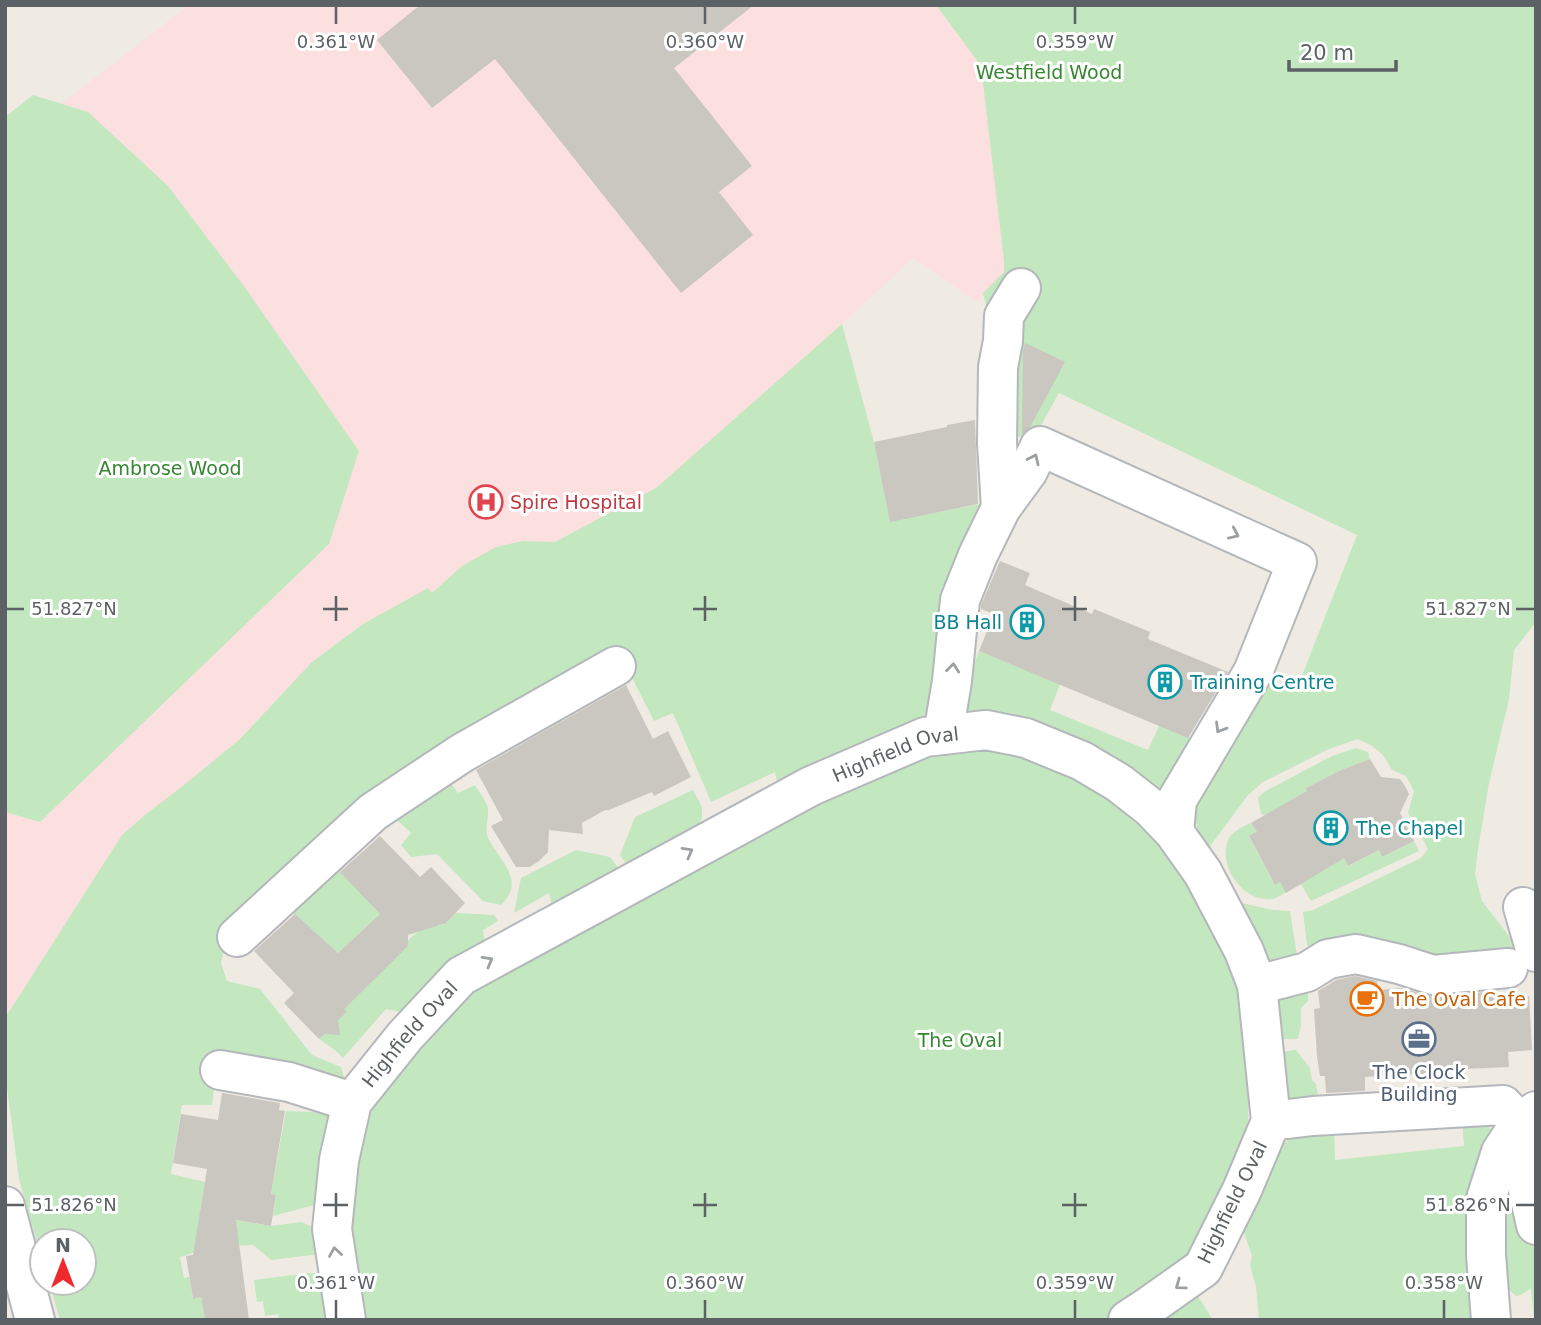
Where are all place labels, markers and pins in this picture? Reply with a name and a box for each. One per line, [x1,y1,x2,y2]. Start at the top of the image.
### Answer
hospital icon: Spire Hospital [467,483,505,521]
place label: Spire Hospital [510,491,642,513]
building icon: BB Hall [1008,603,1046,641]
place label: BB Hall [933,611,1002,633]
building icon: Training Centre [1146,663,1184,701]
place label: Training Centre [1189,671,1335,693]
building icon: The Chapel [1312,809,1350,847]
place label: The Chapel [1355,817,1463,839]
cafe icon: The Oval Cafe [1348,980,1386,1018]
place label: The Oval Cafe [1391,988,1526,1010]
office icon: The Clock Building [1400,1020,1438,1058]
place label: The Clock Building [1372,1061,1466,1105]

